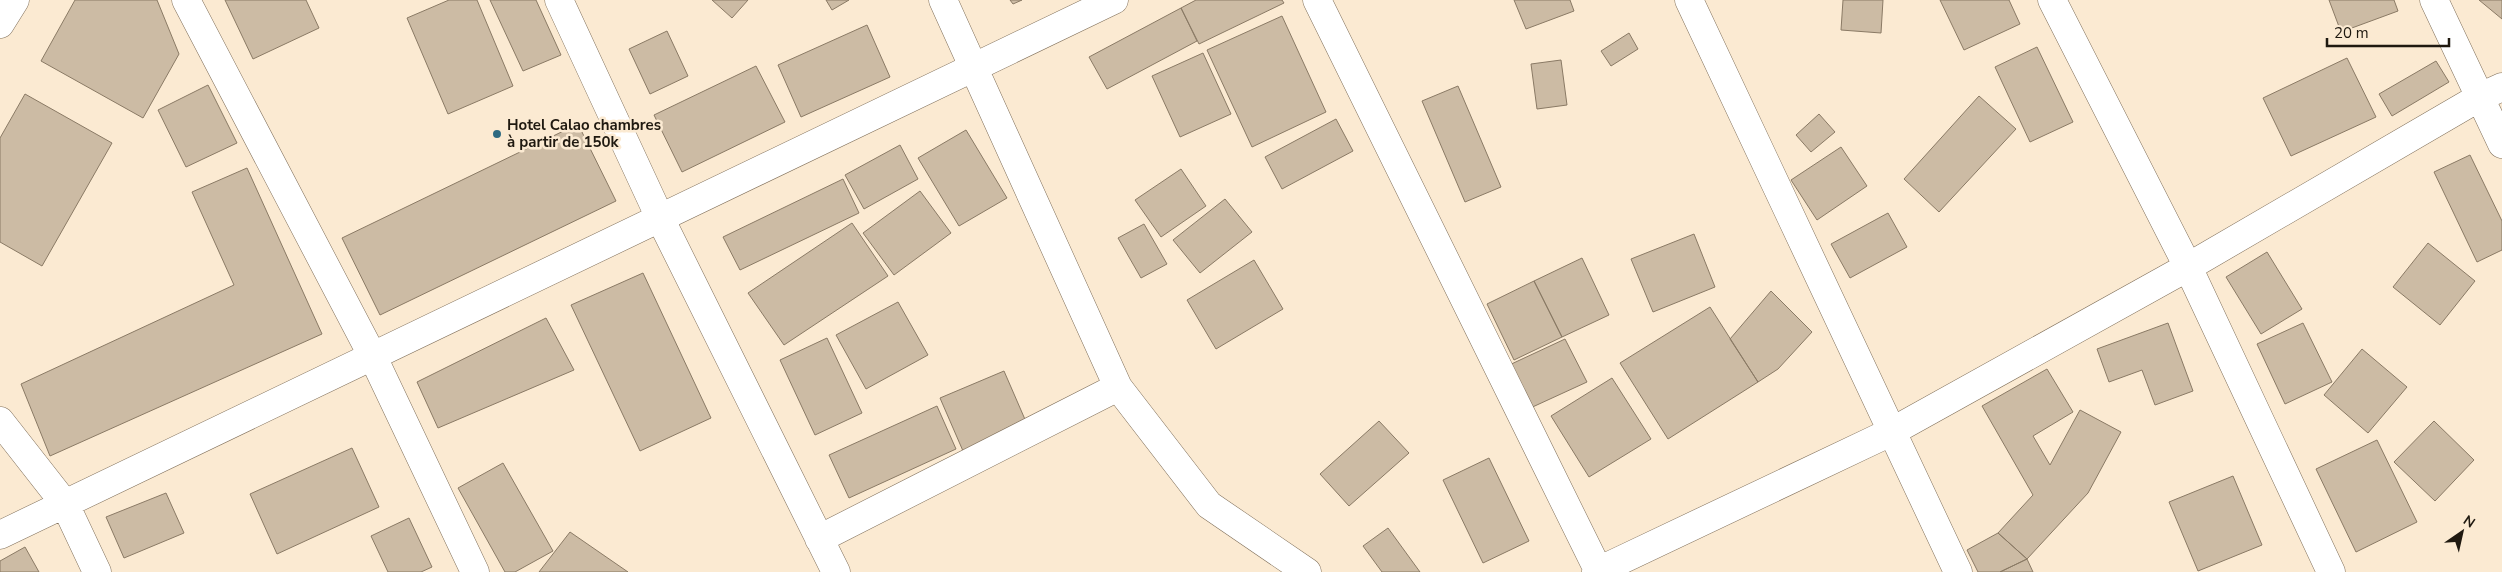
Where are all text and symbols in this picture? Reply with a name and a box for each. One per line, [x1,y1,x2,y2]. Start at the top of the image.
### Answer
scale bar [2327,15,2450,47]
text: 20 m [2334,23,2369,43]
place label: Hotel Calao chambres à partir de 150k [507,115,661,152]
marker: Hotel Calao chambres à partir de 150k [491,128,503,140]
north arrow [2437,507,2487,557]
text: N [2459,511,2479,532]

